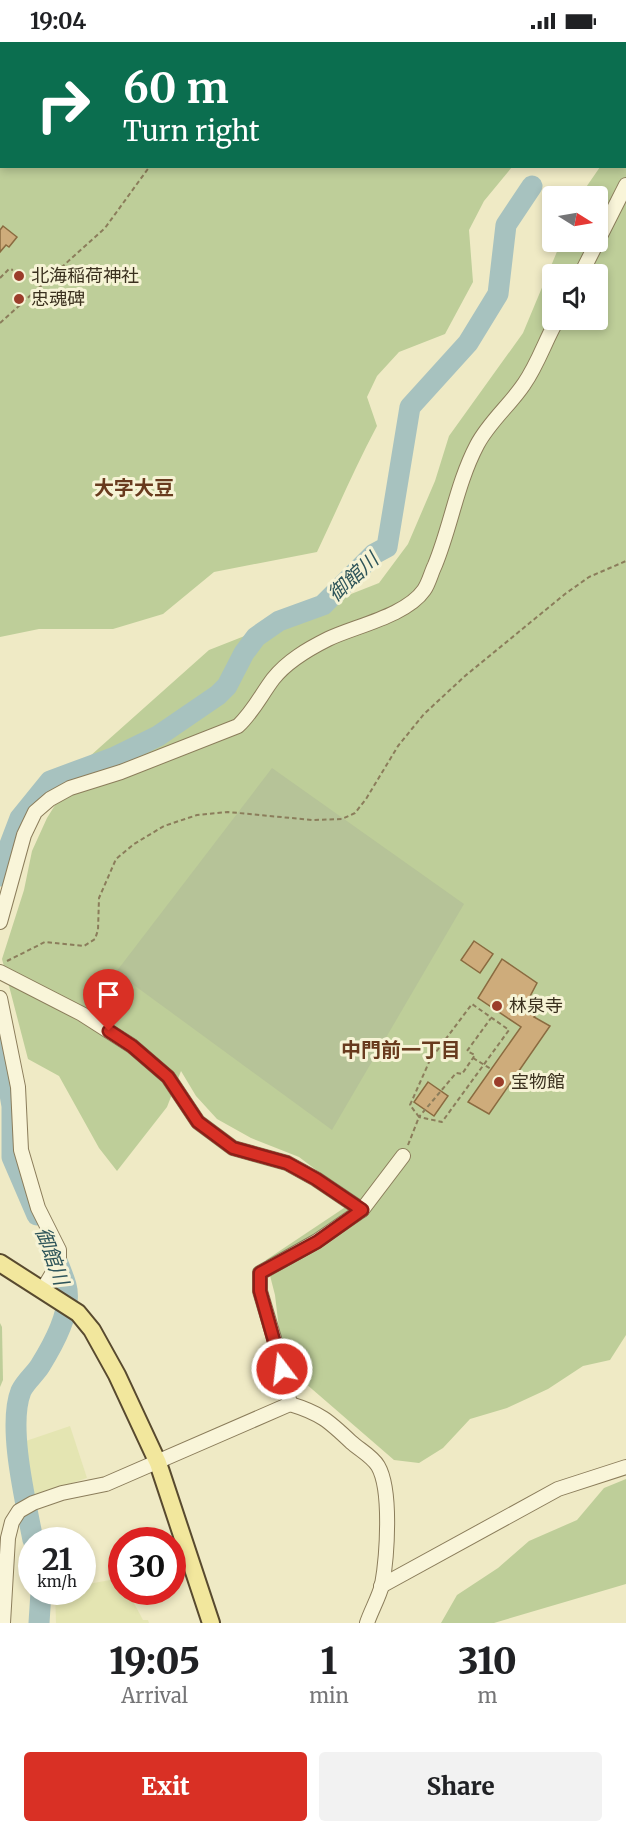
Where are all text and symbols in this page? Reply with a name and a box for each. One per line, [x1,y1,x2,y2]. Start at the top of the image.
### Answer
text: 19:04 [30,7,86,35]
text: 60 m [123,62,229,114]
icon: right [24,66,102,144]
text: Turn right [123,114,260,148]
north arrow [542,186,608,252]
map controls [542,186,608,330]
place label: 北海稲荷神社 [31,264,139,287]
button: sound [542,264,608,330]
marker: 北海稲荷神社 [12,269,26,283]
place label: 忠魂碑 [31,287,85,310]
marker: 忠魂碑 [12,292,26,306]
district label: 大字大豆 [94,475,174,500]
water label: 御館川 [322,546,385,606]
pin [83,969,134,1031]
icon: arrive [92,978,125,1011]
place label: 林泉寺 [509,994,563,1017]
marker: 林泉寺 [490,999,504,1013]
district label: 中門前一丁目 [341,1037,461,1062]
place label: 宝物館 [511,1070,565,1093]
marker: 宝物館 [492,1075,506,1089]
water label: 御館川 [30,1223,75,1290]
position arrow [250,1337,314,1401]
speed limit sign: 30 [108,1527,186,1605]
text: 21 [42,1540,72,1578]
text: km/h [37,1572,77,1591]
text: 19:05 [109,1639,200,1684]
text: 1 [321,1639,337,1684]
text: 310 [458,1639,517,1684]
text: Arrival [121,1683,188,1708]
text: min [309,1683,349,1708]
text: m [477,1683,497,1708]
button: Exit [24,1752,307,1821]
button: Share [319,1752,602,1821]

